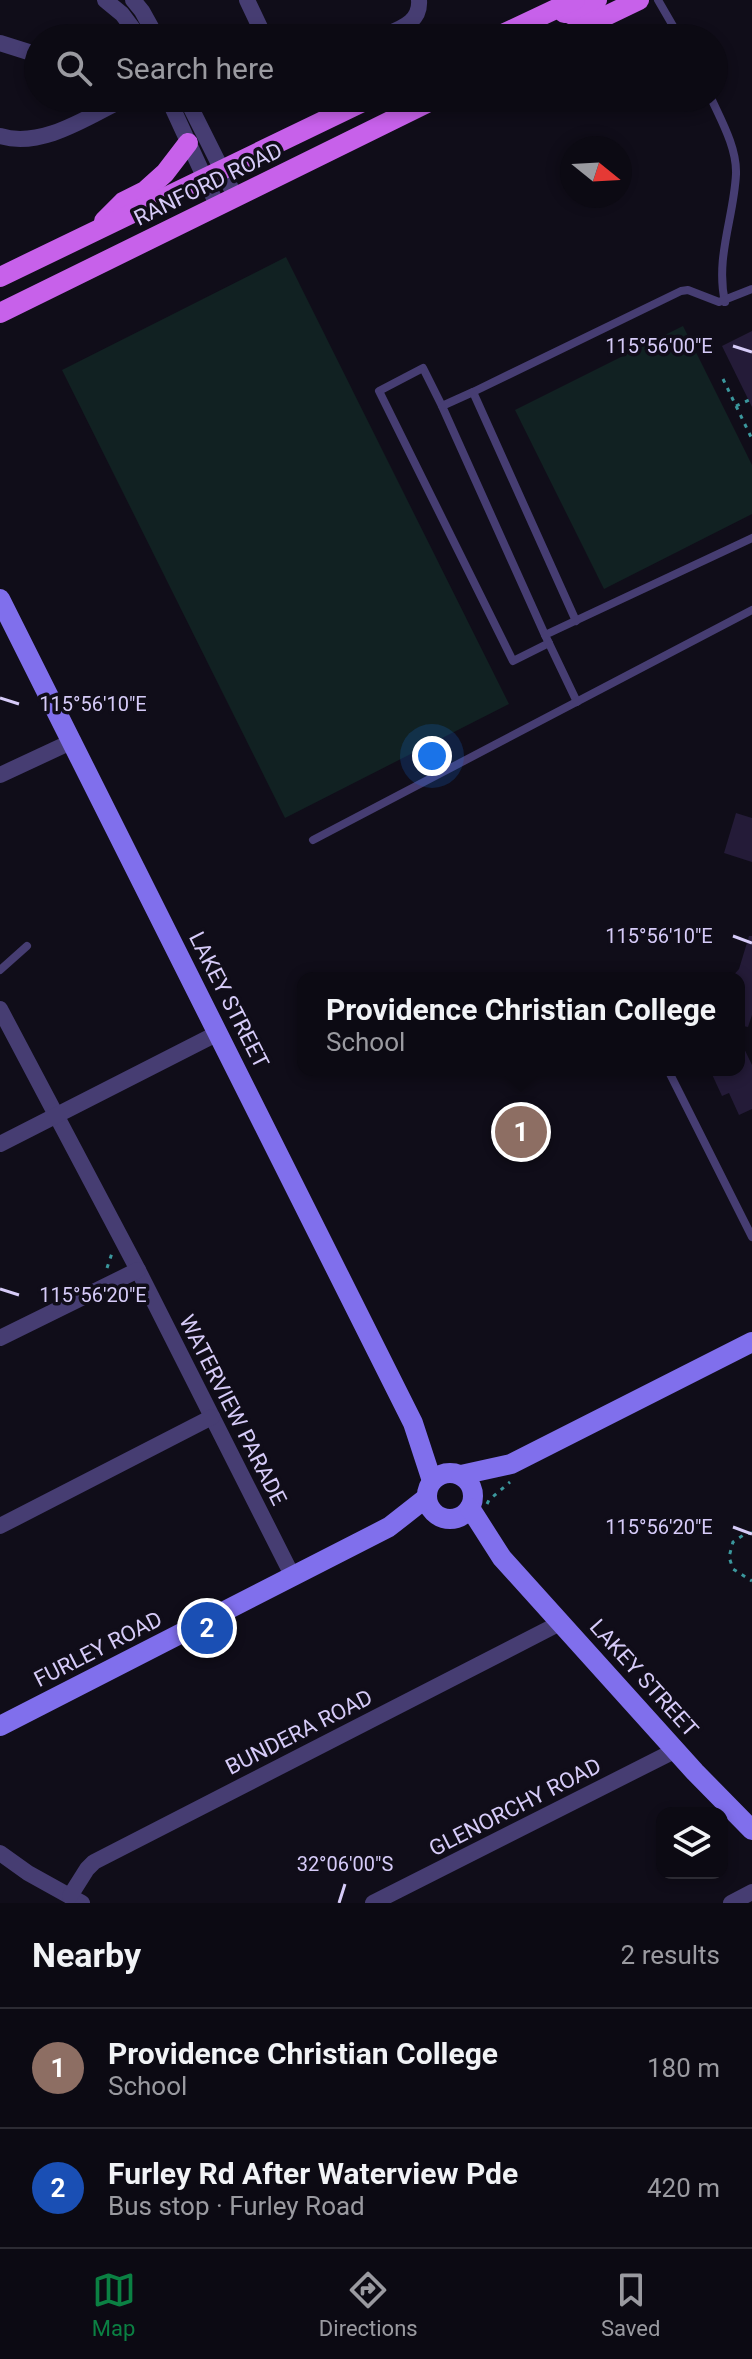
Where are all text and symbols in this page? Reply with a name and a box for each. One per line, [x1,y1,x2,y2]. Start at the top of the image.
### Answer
search box [24,24,728,112]
icon: search [52,46,96,90]
text: Search here [116,51,274,86]
north arrow [560,136,632,208]
street label: RANFORD ROAD [130,137,286,231]
text: 115°56'00"E [605,334,713,358]
text: 115°56'10"E [39,692,147,716]
your location [412,736,452,776]
text: 115°56'10"E [605,924,713,948]
street label: LAKEY STREET [184,928,274,1072]
popup [297,972,745,1076]
text: Providence Christian College [326,992,716,1027]
text: School [326,1027,405,1057]
pin: 1 [495,1102,547,1162]
text: 115°56'20"E [39,1283,147,1307]
street label: WATERVIEW PARADE [174,1311,292,1509]
text: 115°56'20"E [605,1515,713,1539]
pin: 2 [181,1598,233,1658]
street label: FURLEY ROAD [30,1606,166,1692]
street label: LAKEY STREET [585,1614,703,1742]
street label: BUNDERA ROAD [221,1684,377,1780]
street label: GLENORCHY ROAD [425,1753,605,1861]
map controls [656,1807,728,1879]
button: layers [656,1807,728,1879]
text: 32°06'00"S [297,1852,393,1876]
text: Nearby [32,1935,141,1975]
text: 2 results [621,1940,720,1970]
text: Providence Christian College [108,2036,498,2071]
text: 1 [51,2053,65,2083]
text: 180 m [647,2053,720,2083]
text: School [108,2071,187,2101]
text: Furley Rd After Waterview Pde [108,2156,518,2191]
text: 2 [51,2173,65,2203]
text: 420 m [647,2173,720,2203]
text: Bus stop · Furley Road [108,2191,365,2221]
tab: Map [92,2268,136,2341]
tab: Directions [319,2268,418,2341]
tab: Saved [601,2268,660,2341]

